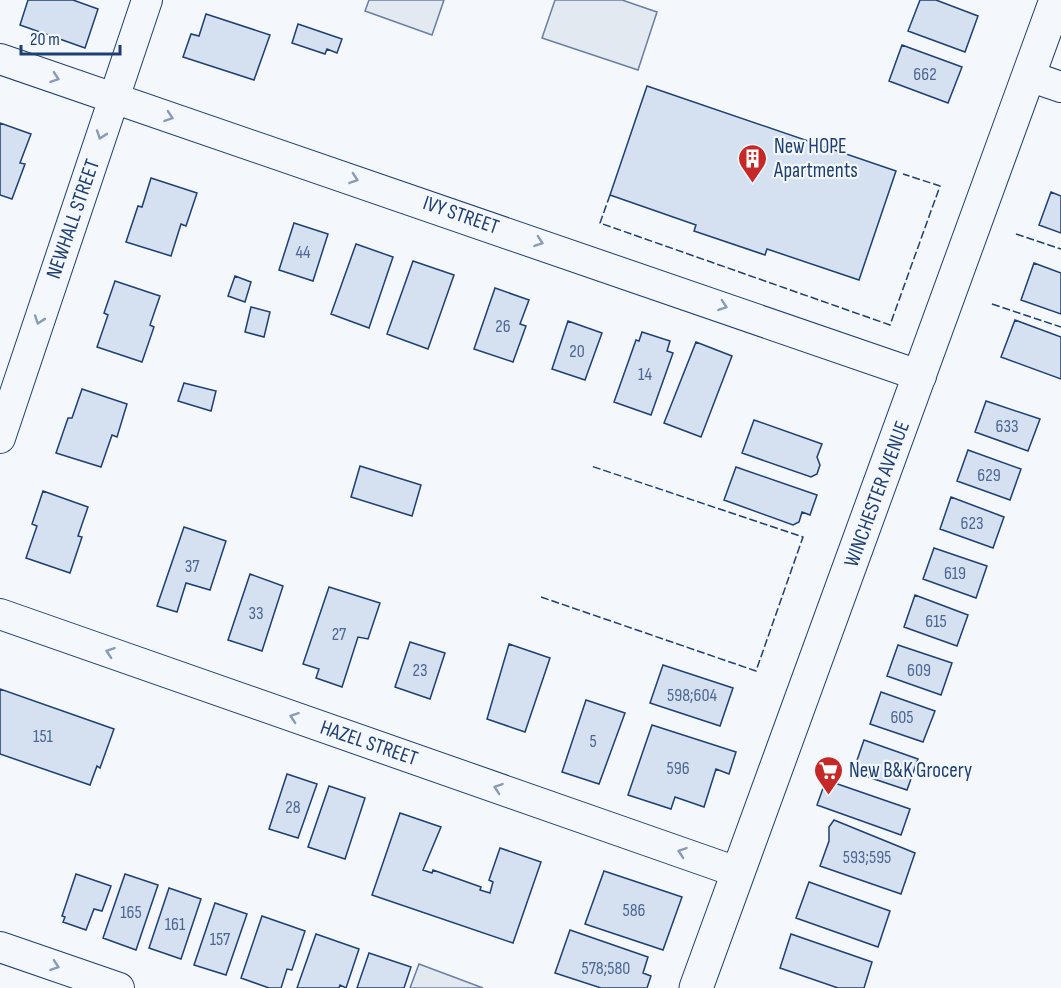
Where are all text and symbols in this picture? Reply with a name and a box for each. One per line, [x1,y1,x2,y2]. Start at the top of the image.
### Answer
scale bar [21,18,120,56]
text: 20 m [30,29,60,50]
house number: 662 [913,64,937,85]
one-way arrow [49,70,60,83]
one-way arrow [164,109,174,122]
one-way arrow [96,129,109,140]
place label: New HOPE Apartments [773,134,858,183]
building icon: New HOPE Apartments [737,142,769,184]
street label: NEWHALL STREET [41,156,105,282]
one-way arrow [348,171,359,184]
street label: IVY STREET [420,190,503,240]
one-way arrow [533,235,544,248]
house number: 44 [295,242,311,263]
one-way arrow [717,299,728,312]
one-way arrow [34,314,47,325]
house number: 26 [495,316,511,337]
house number: 20 [569,341,585,362]
house number: 14 [638,364,652,385]
house number: 633 [996,416,1019,437]
street label: WINCHESTER AVENUE [839,418,915,570]
house number: 629 [977,465,1001,486]
house number: 623 [960,513,984,534]
house number: 37 [185,556,200,577]
house number: 619 [944,563,966,584]
house number: 33 [248,603,264,624]
house number: 615 [925,611,947,632]
house number: 27 [332,624,347,645]
one-way arrow [105,647,116,660]
house number: 23 [413,660,428,681]
house number: 609 [907,660,931,681]
house number: 598;604 [667,685,717,706]
house number: 605 [890,707,914,728]
one-way arrow [289,711,300,724]
street label: HAZEL STREET [317,715,421,771]
house number: 151 [33,726,54,747]
house number: 5 [589,731,597,752]
supermarket icon: New B&K Grocery [812,754,844,796]
house number: 596 [666,758,690,779]
place label: New B&K Grocery [849,758,972,783]
one-way arrow [493,783,504,796]
house number: 28 [285,797,301,818]
one-way arrow [677,847,688,860]
house number: 593;595 [843,847,891,868]
house number: 586 [622,900,646,921]
house number: 165 [120,902,142,923]
house number: 161 [165,914,186,935]
house number: 157 [210,929,231,950]
house number: 578;580 [582,958,630,979]
one-way arrow [49,959,60,972]

